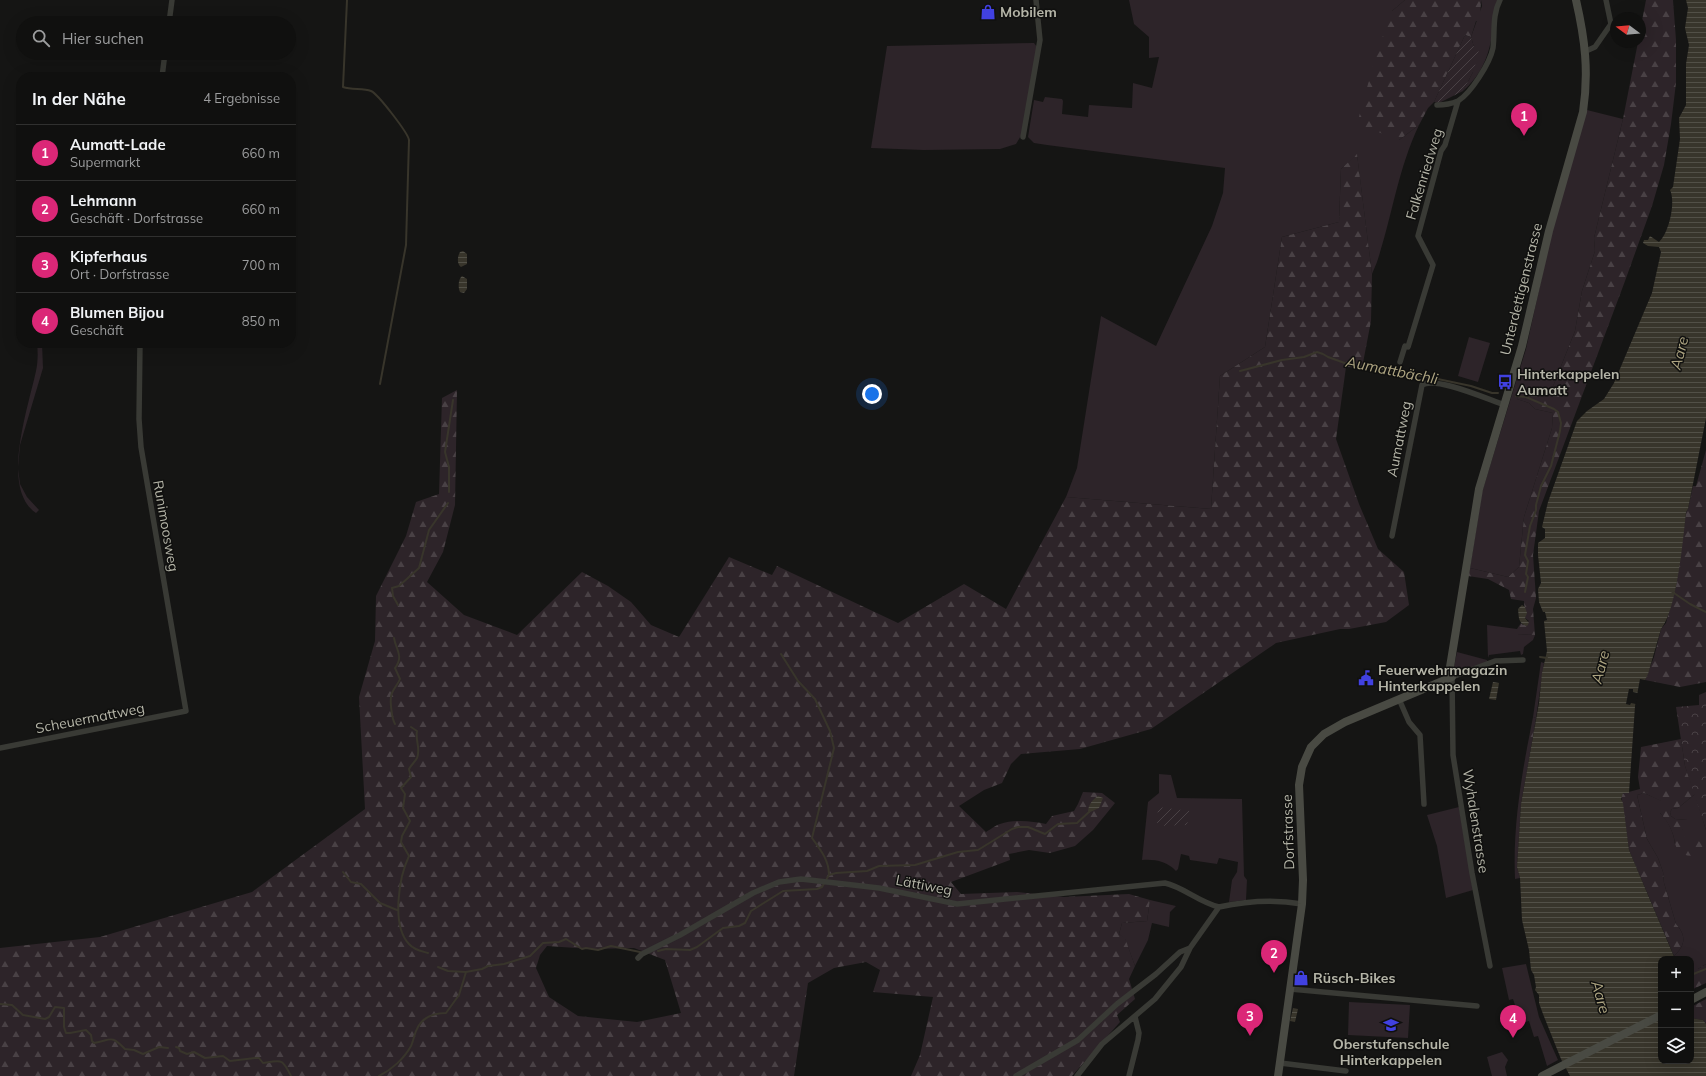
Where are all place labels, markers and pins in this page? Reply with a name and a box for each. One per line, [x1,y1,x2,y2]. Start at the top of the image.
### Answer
shop icon: Mobilem [979,3,997,21]
place label: Mobilem [1000,3,1057,21]
pin: 1 [1511,103,1537,136]
place label: Hinterkappelen Aumatt [1517,365,1619,399]
bus stop icon: Hinterkappelen Aumatt [1496,373,1514,391]
place label: Feuerwehrmagazin Hinterkappelen [1378,661,1507,695]
public building icon: Feuerwehrmagazin Hinterkappelen [1357,669,1375,687]
pin: 2 [1261,940,1287,973]
shop icon: Rüsch-Bikes [1292,969,1310,987]
place label: Rüsch-Bikes [1313,969,1395,987]
pin: 3 [1237,1003,1263,1036]
pin: 4 [1500,1005,1526,1038]
school or university icon: Oberstufenschule Hinterkappelen [1382,1016,1400,1034]
place label: Oberstufenschule Hinterkappelen [1333,1035,1450,1069]

